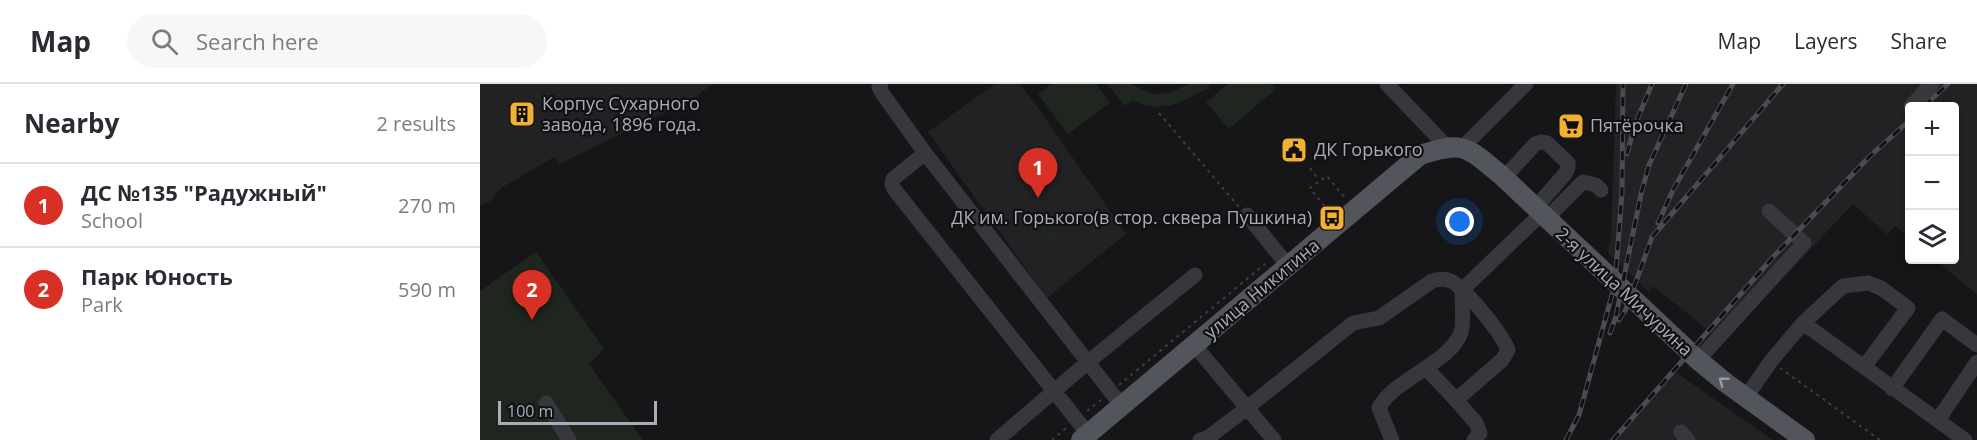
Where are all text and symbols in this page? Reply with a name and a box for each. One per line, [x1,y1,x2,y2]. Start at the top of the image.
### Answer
search box [127,14,547,68]
text: Map [30,22,91,60]
icon: search [148,25,181,58]
text: Search here [196,26,319,56]
text: Map [1718,27,1761,55]
text: Layers [1794,27,1858,55]
text: Share [1891,27,1947,55]
place label: Корпус Сухарного завода, 1896 года. [542,91,701,136]
building icon: Корпус Сухарного завода, 1896 года. [507,99,537,129]
map controls [1905,102,1959,264]
button: + [1905,102,1959,156]
text: Nearby [24,105,119,141]
text: 2 results [376,110,456,137]
supermarket icon: Пятёрочка [1556,111,1586,141]
place label: Пятёрочка [1590,113,1684,137]
public building icon: ДК Горького [1279,135,1309,165]
place label: ДК Горького [1314,137,1423,161]
pin: 1 [1018,148,1058,198]
button: − [1905,156,1959,210]
text: ДС №135 "Радужный" [81,177,327,207]
text: 1 [38,192,49,219]
text: 270 m [398,192,456,219]
bus stop icon: ДК им. Горького(в стор. сквера Пушкина) [1317,203,1347,233]
place label: ДК им. Горького(в стор. сквера Пушкина) [951,205,1312,229]
text: School [81,207,143,234]
your location [1445,207,1474,236]
button: layers [1905,210,1959,264]
street label: 2-я улица Мичурина [1551,222,1698,361]
street label: улица Никитина [1199,233,1324,344]
text: Парк Юность [81,261,233,291]
pin: 2 [512,270,552,320]
text: 2 [38,276,49,303]
text: 590 m [398,276,456,303]
text: Park [81,291,123,318]
one-way arrow [1719,377,1730,388]
scale bar [498,398,657,426]
text: 100 m [507,400,553,422]

